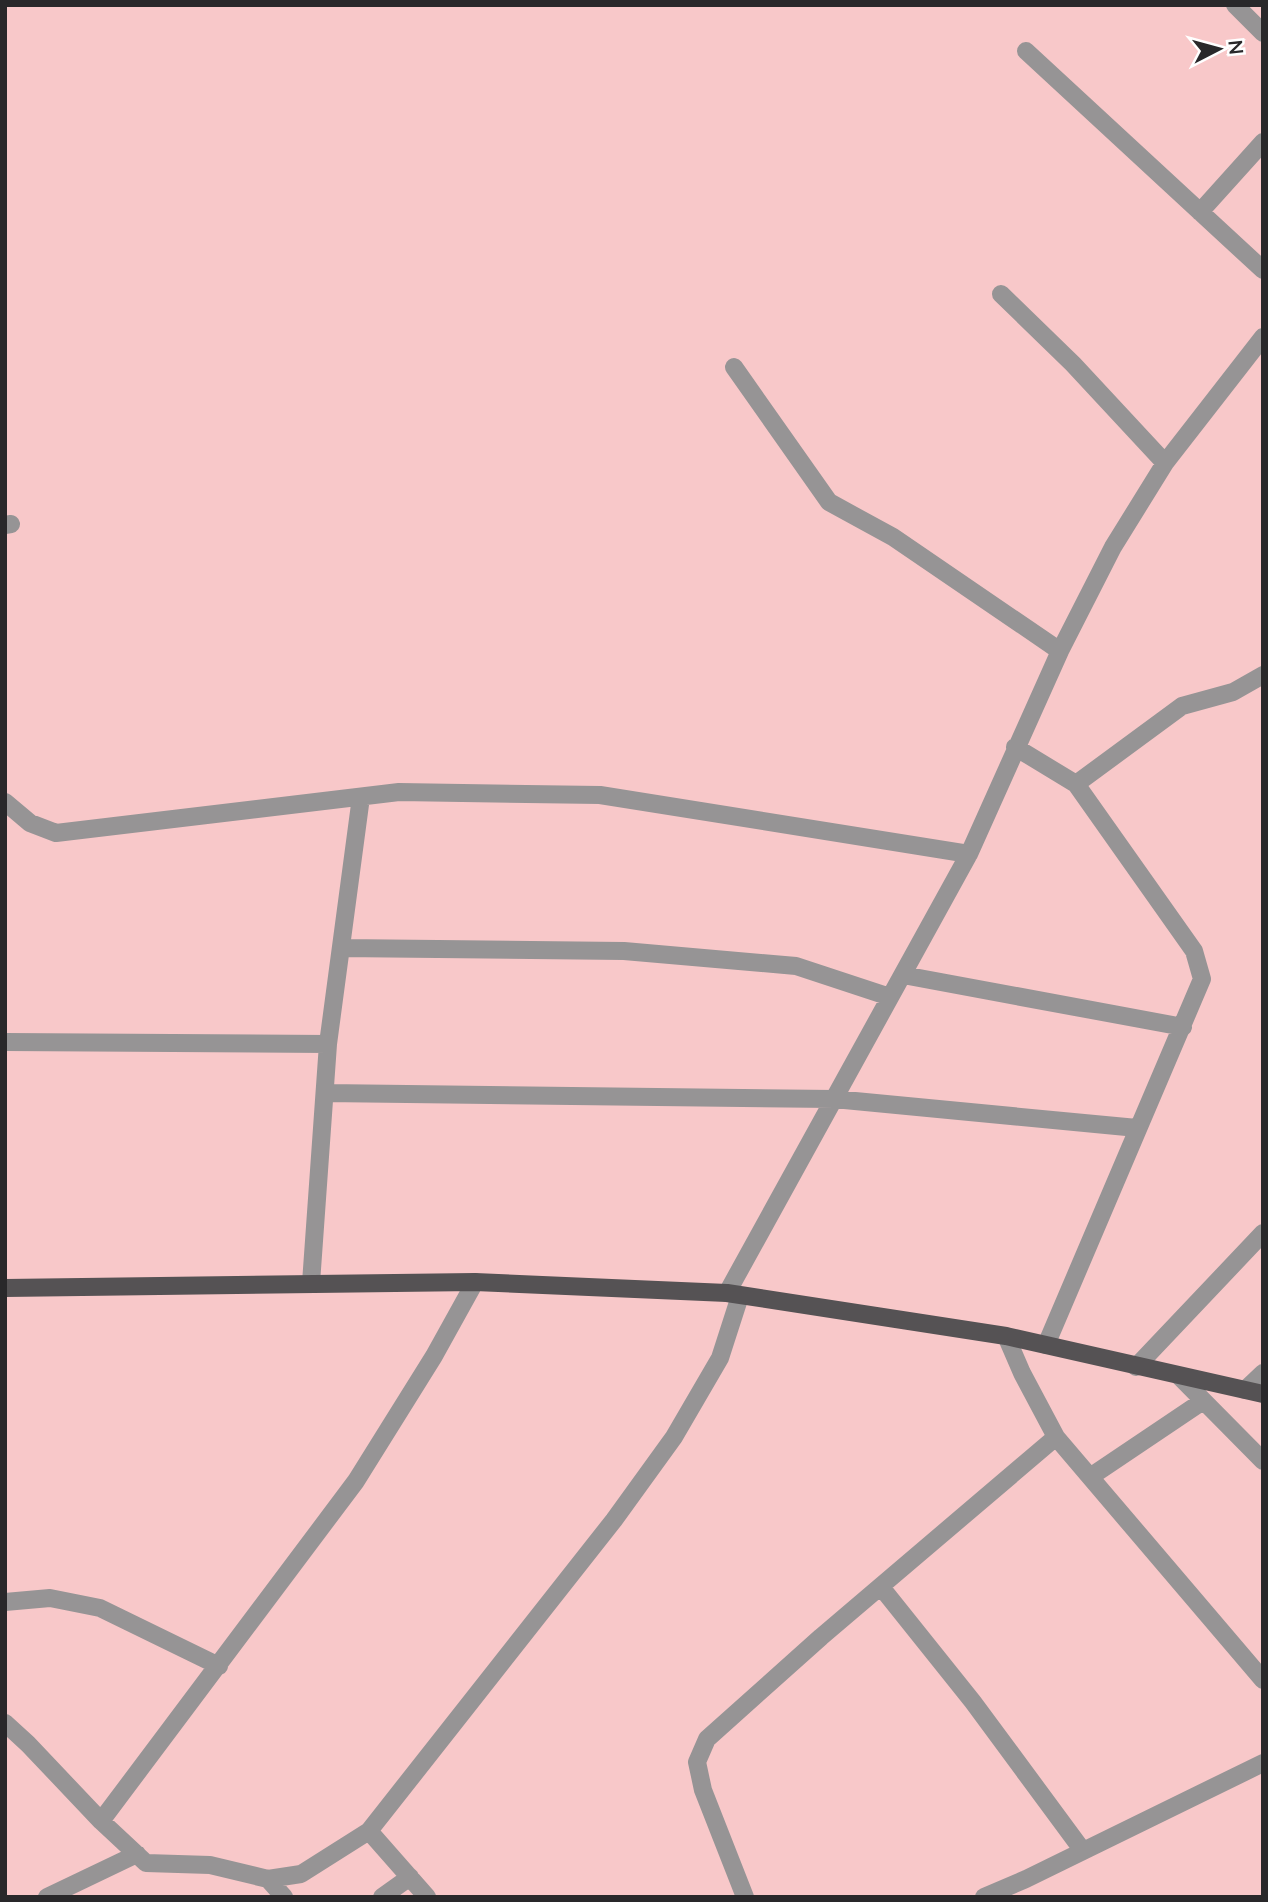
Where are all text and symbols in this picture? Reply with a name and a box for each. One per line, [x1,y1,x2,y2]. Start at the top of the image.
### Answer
north arrow [1184,14,1254,84]
text: N [1224,39,1249,56]

